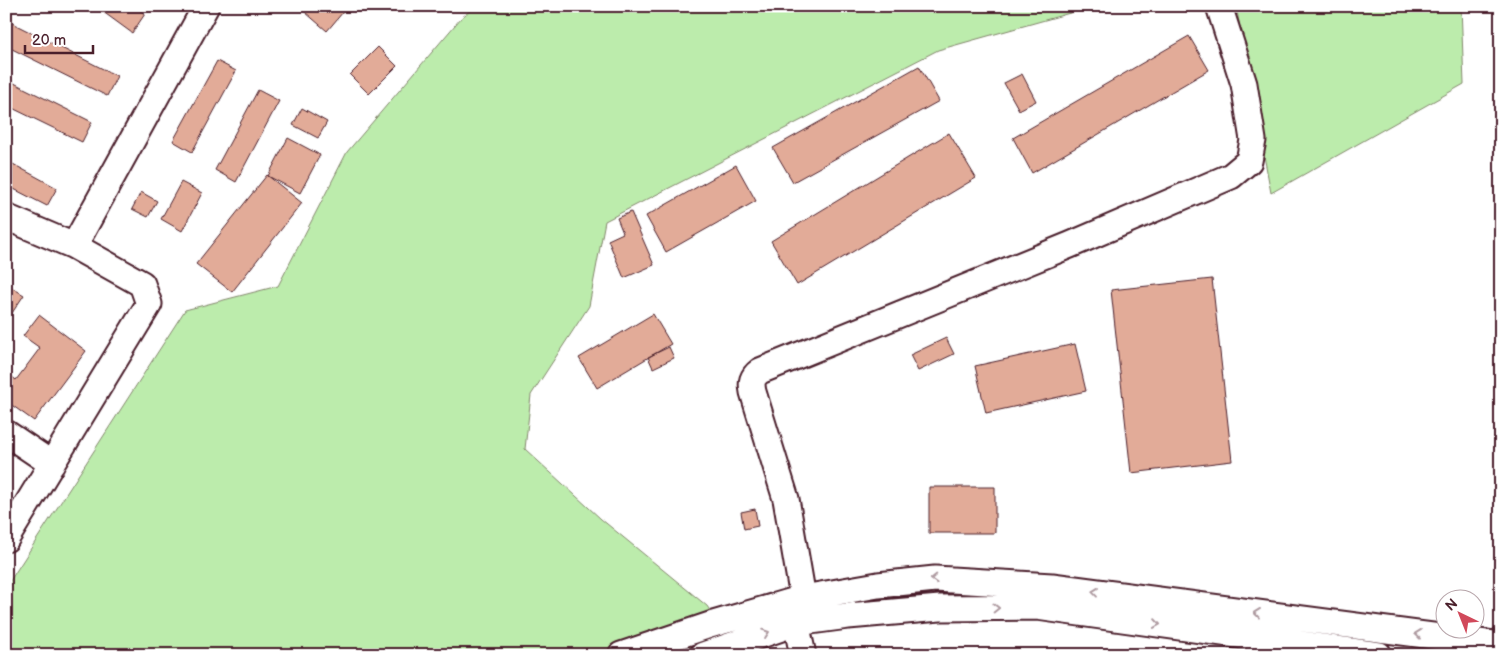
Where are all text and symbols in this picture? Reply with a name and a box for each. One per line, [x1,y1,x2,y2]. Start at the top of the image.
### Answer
scale bar [25,22,92,54]
text: 20 m [32,31,66,50]
one-way arrow [929,574,937,585]
one-way arrow [1091,587,1099,598]
north arrow [1434,588,1484,638]
text: N [1442,595,1461,615]
one-way arrow [992,603,1000,613]
one-way arrow [1252,608,1260,619]
one-way arrow [1154,618,1162,629]
one-way arrow [761,629,770,639]
one-way arrow [1413,629,1421,640]

